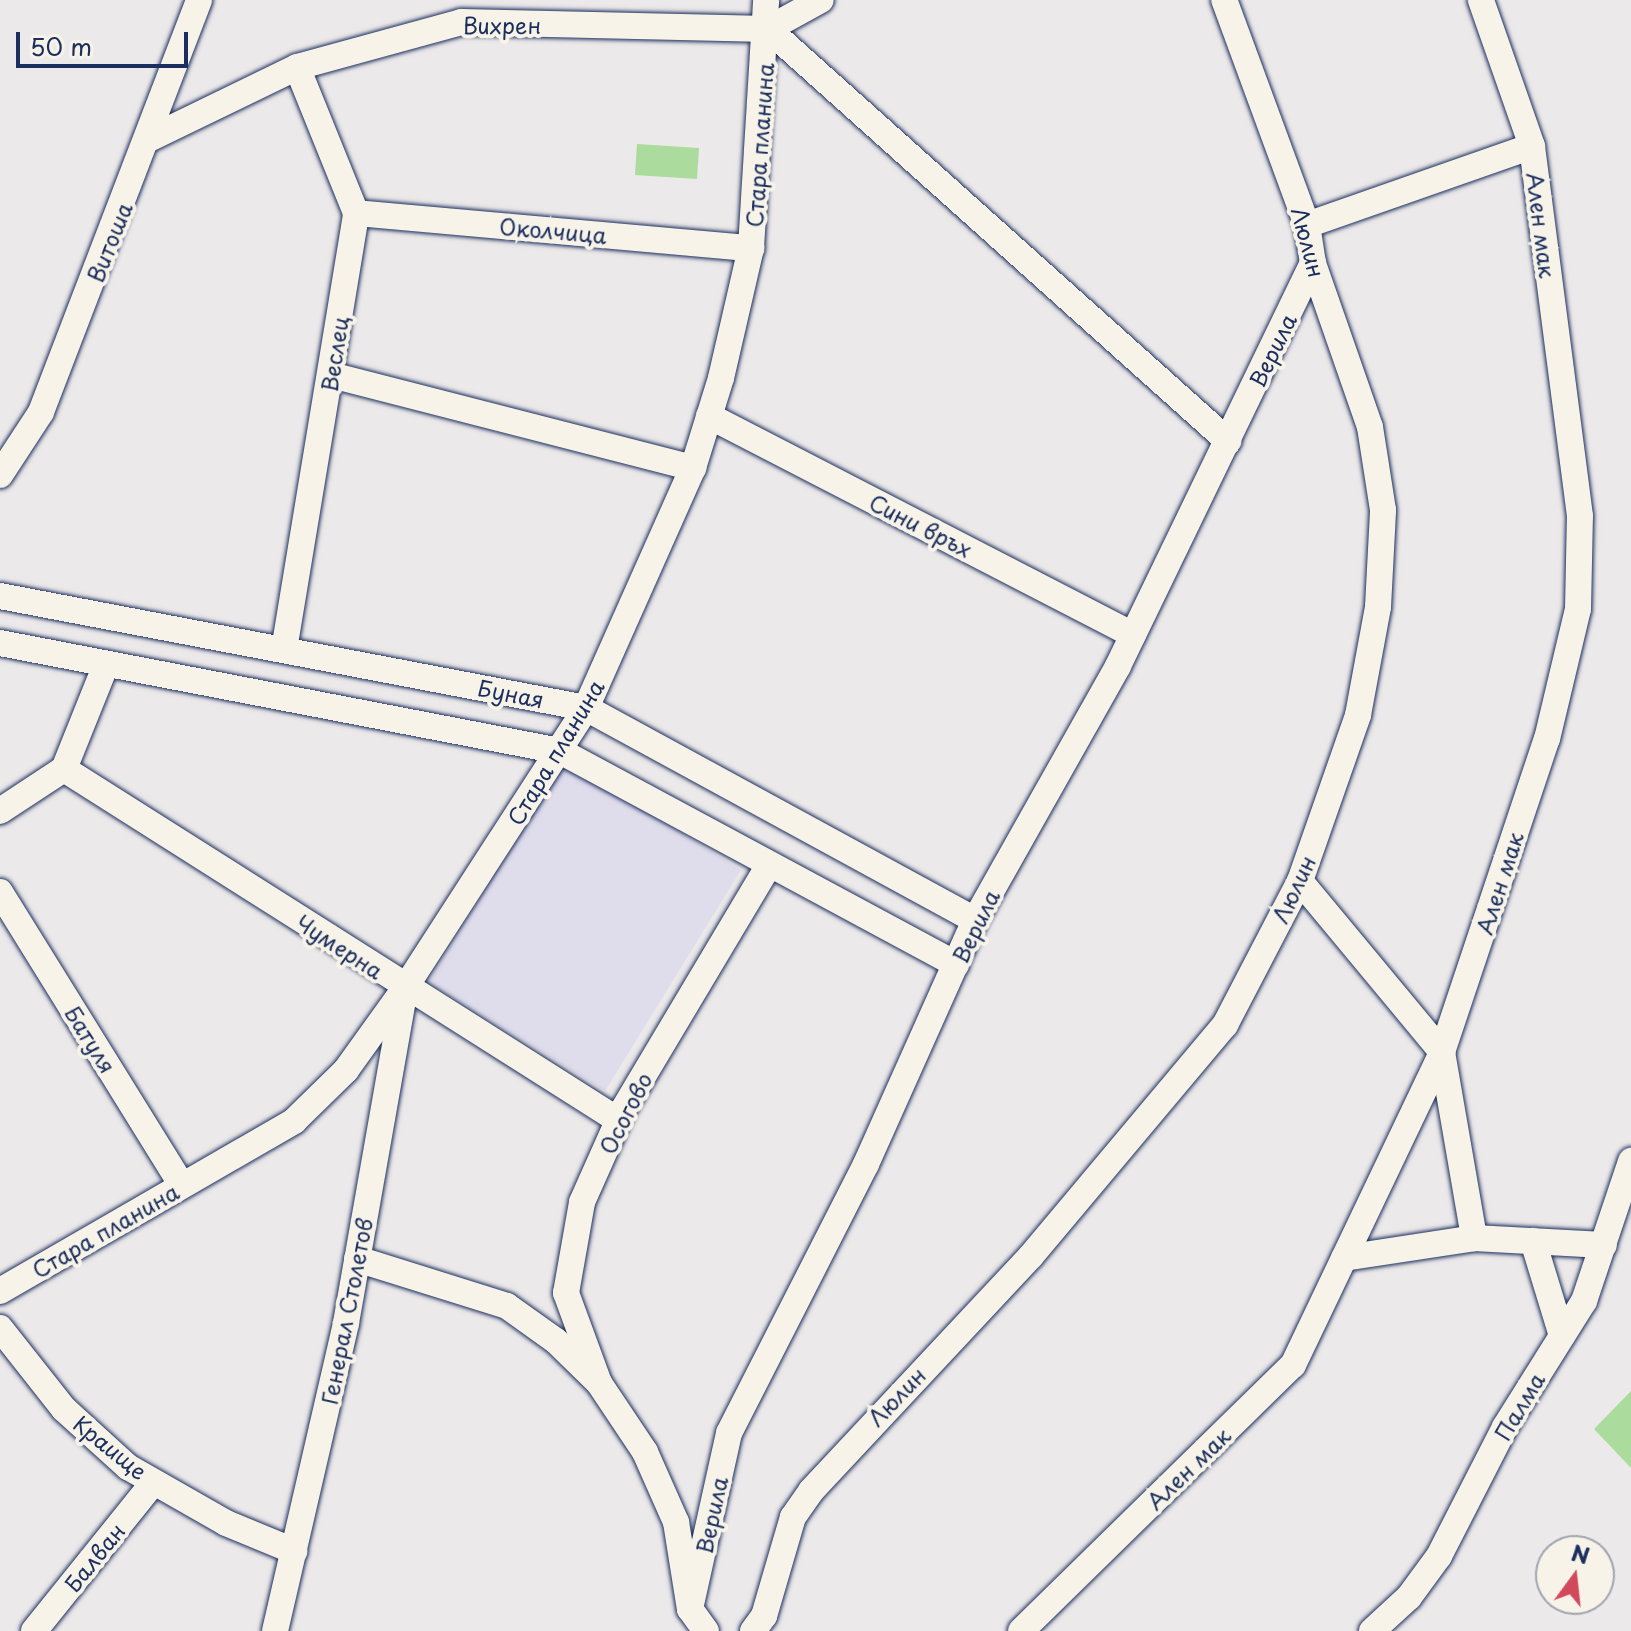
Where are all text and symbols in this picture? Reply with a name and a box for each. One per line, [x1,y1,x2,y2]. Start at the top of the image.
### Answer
street label: Вихрен [463,12,541,38]
scale bar [20,16,192,66]
text: 50 m [30,28,92,64]
street label: Стара планина [740,61,778,229]
street label: Ален мак [1522,171,1562,279]
street label: Витоша [81,198,137,286]
street label: Люлин [1287,204,1331,280]
street label: Околчица [498,212,608,248]
street label: Верила [1243,309,1301,391]
street label: Веслец [315,314,353,394]
street label: Сини връх [865,488,977,562]
street label: Буная [476,674,546,712]
street label: Стара планина [501,674,609,830]
street label: Ален мак [1470,828,1528,938]
street label: Люлин [1266,851,1320,927]
street label: Верила [946,885,1004,967]
street label: Чумерна [292,908,388,984]
street label: Батуля [60,1000,122,1078]
street label: Осогово [593,1068,657,1158]
street label: Стара планина [27,1177,183,1283]
street label: Генерал Столетов [315,1215,377,1407]
street label: Люлин [862,1361,930,1431]
street label: Палма [1489,1367,1549,1445]
street label: Краище [69,1409,153,1485]
street label: Ален мак [1141,1422,1235,1514]
street label: Верила [690,1474,732,1556]
street label: Балван [58,1517,130,1597]
north arrow [1535,1535,1615,1615]
text: N [1568,1535,1594,1571]

